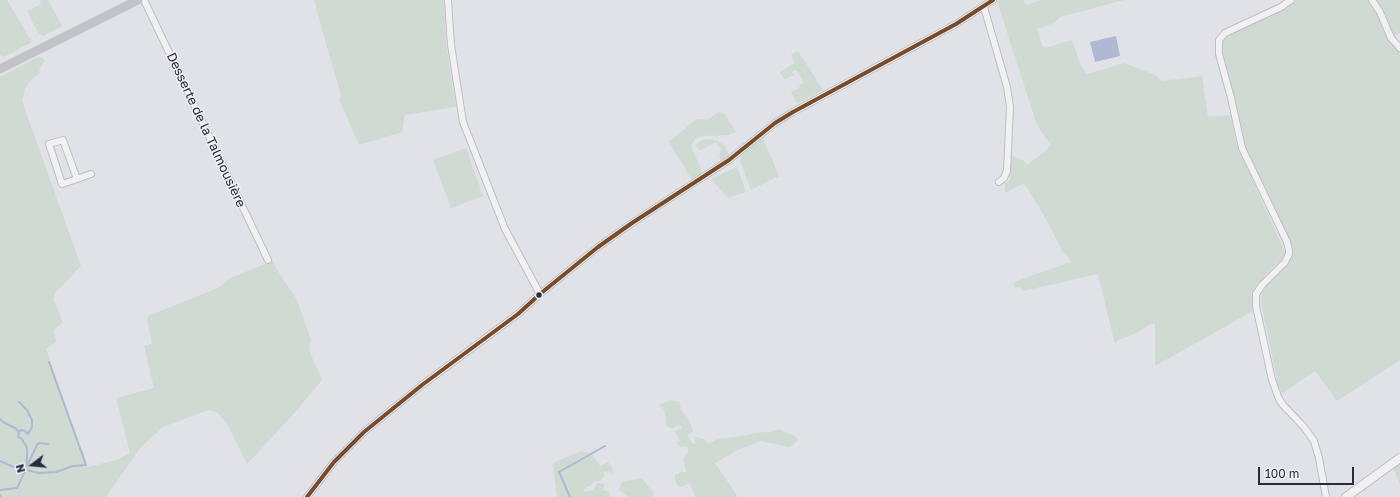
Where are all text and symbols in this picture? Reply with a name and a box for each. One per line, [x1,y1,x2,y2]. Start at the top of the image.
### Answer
street label: Desserte de la Talmousière [163,50,249,210]
unlabelled marker [534,290,544,300]
north arrow [12,445,52,485]
scale bar [1260,459,1356,485]
text: N [13,463,27,474]
text: 100 m [1265,466,1299,481]

